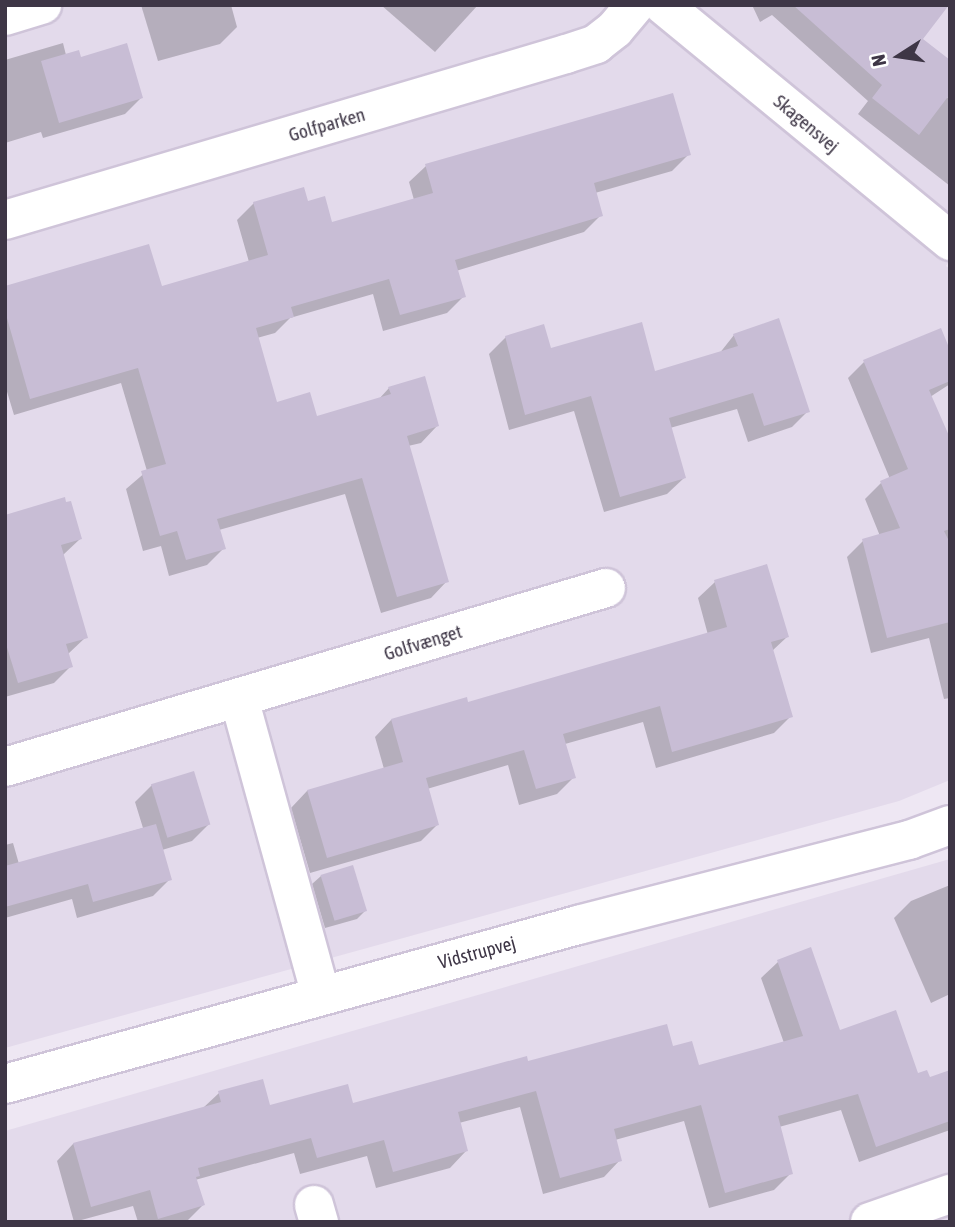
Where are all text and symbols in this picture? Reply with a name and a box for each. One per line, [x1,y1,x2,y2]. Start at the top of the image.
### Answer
north arrow [864,21,934,91]
text: N [867,53,890,68]
street label: Skagensvej [769,90,843,158]
street label: Golfparken [286,103,368,147]
street label: Golfvænget [381,620,465,666]
street label: Vidstrupvej [436,932,518,974]

